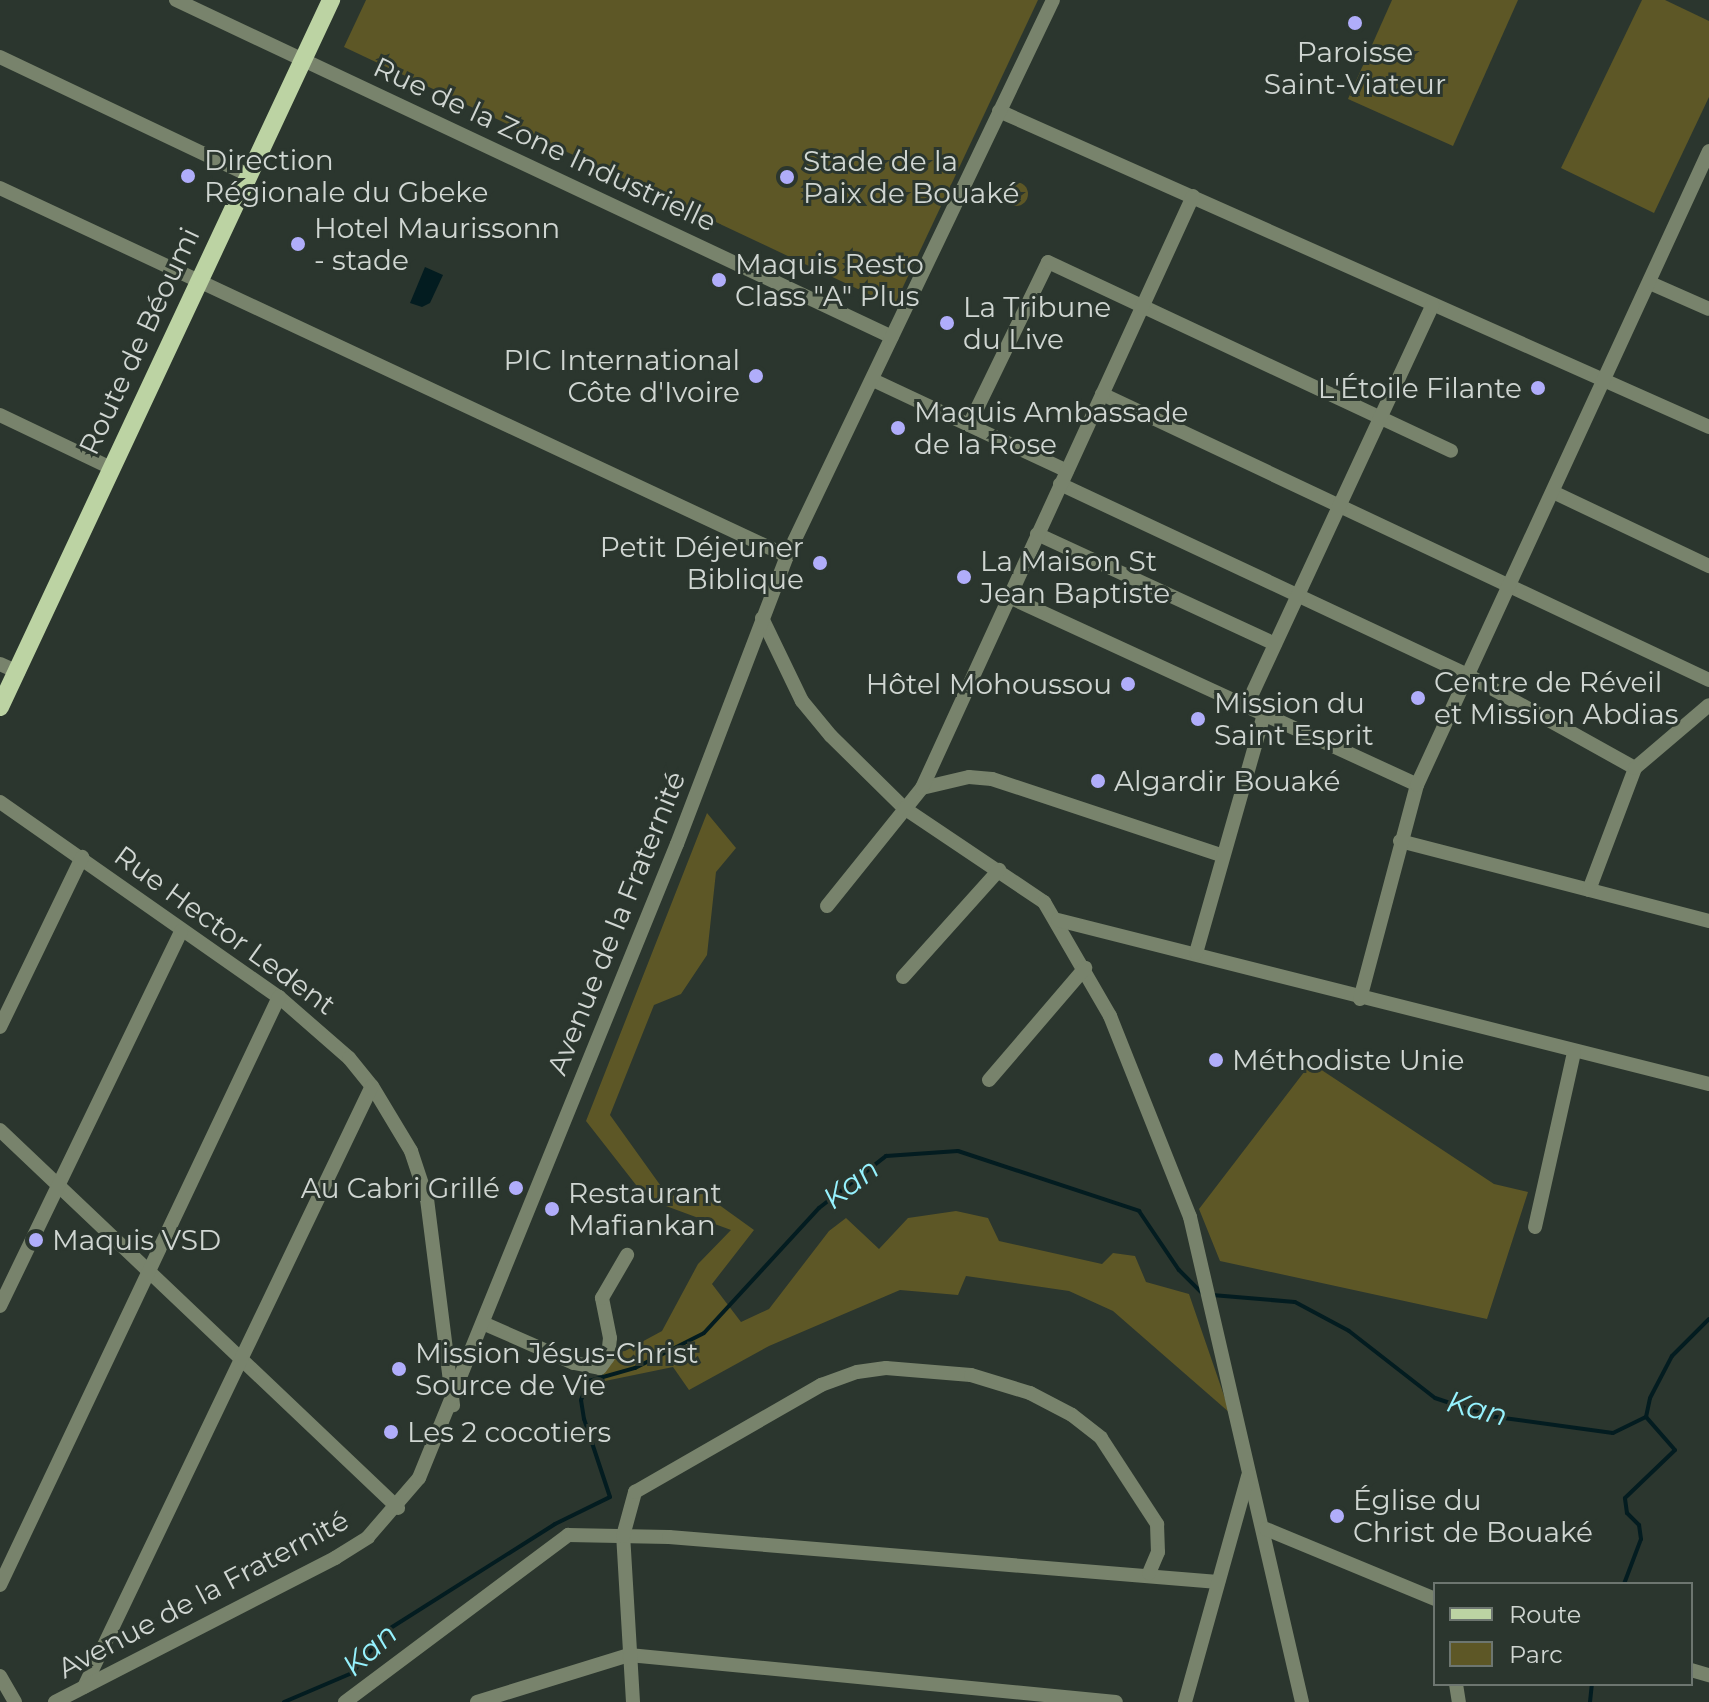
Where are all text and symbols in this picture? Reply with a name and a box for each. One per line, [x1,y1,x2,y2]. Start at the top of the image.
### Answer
marker: Paroisse Saint-Viateur [1346,14,1364,32]
place label: Paroisse Saint-Viateur [1264,35,1446,101]
street label: Rue de la Zone Industrielle [368,50,722,238]
place label: Direction Régionale du Gbeke [204,143,488,209]
place label: Stade de la Paix de Bouaké [803,144,1019,210]
marker: Direction Régionale du Gbeke [179,167,197,185]
marker: Stade de la Paix de Bouaké [778,168,796,186]
place label: Hotel Maurissonn - stade [314,211,560,277]
street label: Route de Béoumi [72,222,206,460]
marker: Hotel Maurissonn - stade [289,235,307,253]
place label: Maquis Resto Class "A" Plus [735,247,924,313]
marker: Maquis Resto Class "A" Plus [710,271,728,289]
place label: La Tribune du Live [963,290,1111,356]
marker: La Tribune du Live [938,314,956,332]
place label: PIC International Côte d'Ivoire [504,343,740,409]
marker: PIC International Côte d'Ivoire [747,367,765,385]
place label: L'Étoile Filante [1318,371,1522,405]
marker: L'Étoile Filante [1529,379,1547,397]
place label: Maquis Ambassade de la Rose [914,395,1189,461]
marker: Maquis Ambassade de la Rose [889,419,907,437]
place label: Petit Déjeuner Biblique [600,530,804,596]
place label: La Maison St Jean Baptiste [980,544,1170,610]
marker: Petit Déjeuner Biblique [811,554,829,572]
marker: La Maison St Jean Baptiste [955,568,973,586]
place label: Centre de Réveil et Mission Abdias [1434,665,1678,731]
place label: Hôtel Mohoussou [866,667,1112,701]
marker: Hôtel Mohoussou [1119,675,1137,693]
place label: Mission du Saint Esprit [1214,686,1374,752]
marker: Centre de Réveil et Mission Abdias [1409,689,1427,707]
marker: Mission du Saint Esprit [1189,710,1207,728]
place label: Algardir Bouaké [1114,764,1340,798]
street label: Avenue de la Fraternité [540,766,692,1080]
marker: Algardir Bouaké [1089,772,1107,790]
street label: Rue Hector Ledent [108,838,342,1022]
place label: Méthodiste Unie [1232,1043,1464,1077]
marker: Méthodiste Unie [1207,1051,1225,1069]
water label: Kan [816,1151,886,1217]
place label: Au Cabri Grillé [301,1171,500,1205]
place label: Restaurant Mafiankan [568,1176,722,1242]
marker: Au Cabri Grillé [507,1179,525,1197]
marker: Restaurant Mafiankan [543,1200,561,1218]
place label: Maquis VSD [52,1223,221,1257]
marker: Maquis VSD [27,1231,45,1249]
place label: Mission Jésus-Christ Source de Vie [415,1336,698,1402]
marker: Mission Jésus-Christ Source de Vie [390,1360,408,1378]
water label: Kan [1443,1384,1511,1434]
place label: Les 2 cocotiers [407,1415,611,1449]
marker: Les 2 cocotiers [382,1423,400,1441]
place label: Église du Christ de Bouaké [1353,1483,1593,1549]
street label: Avenue de la Fraternité [52,1503,354,1685]
marker: Église du Christ de Bouaké [1328,1507,1346,1525]
legend [1433,1582,1693,1686]
text: Route [1509,1600,1581,1629]
water label: Kan [335,1616,405,1684]
text: Parc [1509,1640,1563,1669]

